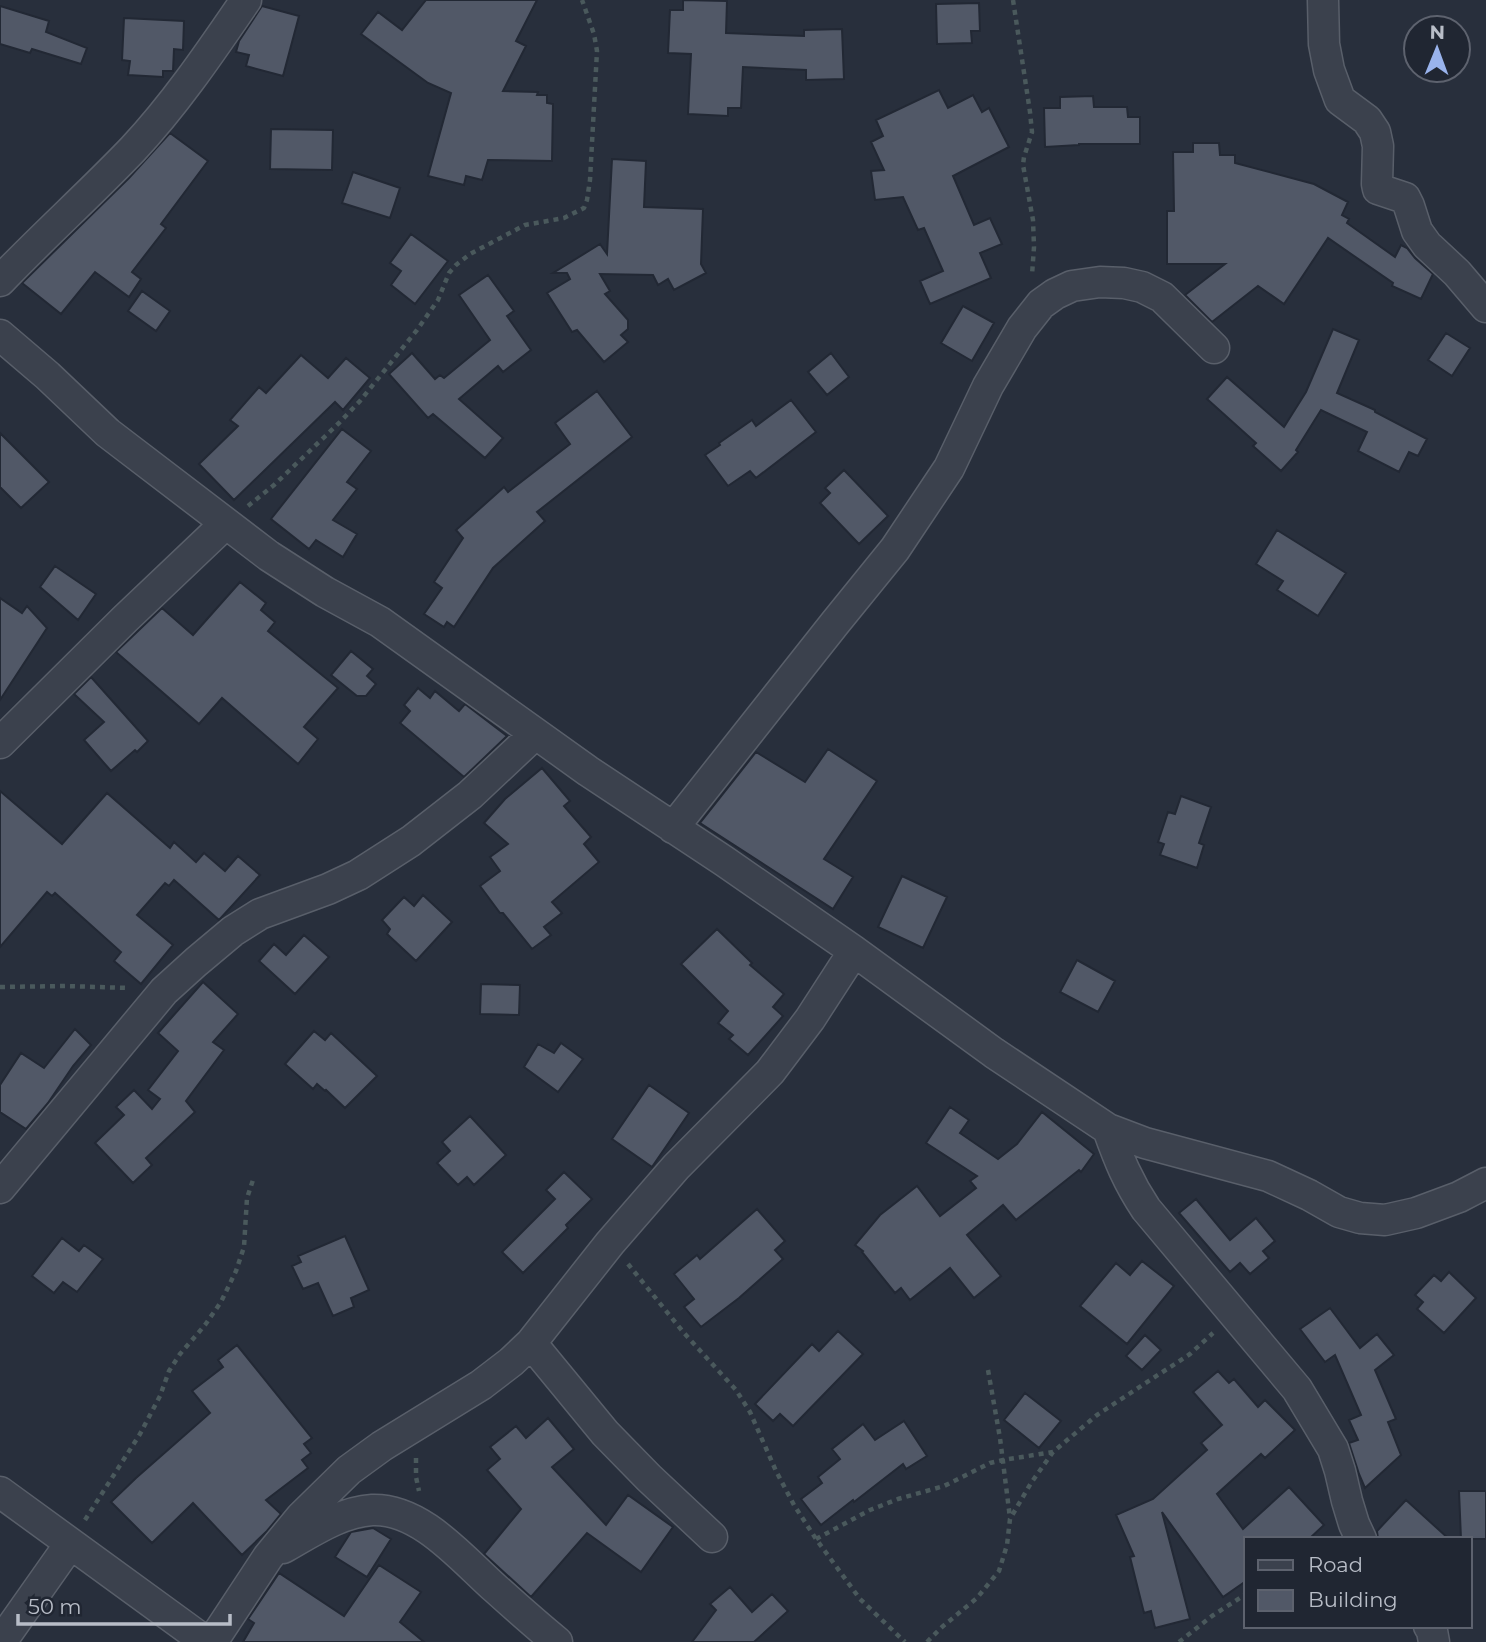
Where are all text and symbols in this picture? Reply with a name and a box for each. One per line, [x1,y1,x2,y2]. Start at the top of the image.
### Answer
north arrow [1402,14,1472,84]
text: N [1429,21,1445,44]
legend [1244,1537,1472,1628]
text: Road [1308,1552,1363,1577]
scale bar [18,1582,229,1626]
text: Building [1308,1587,1398,1612]
text: 50 m [28,1594,82,1619]

